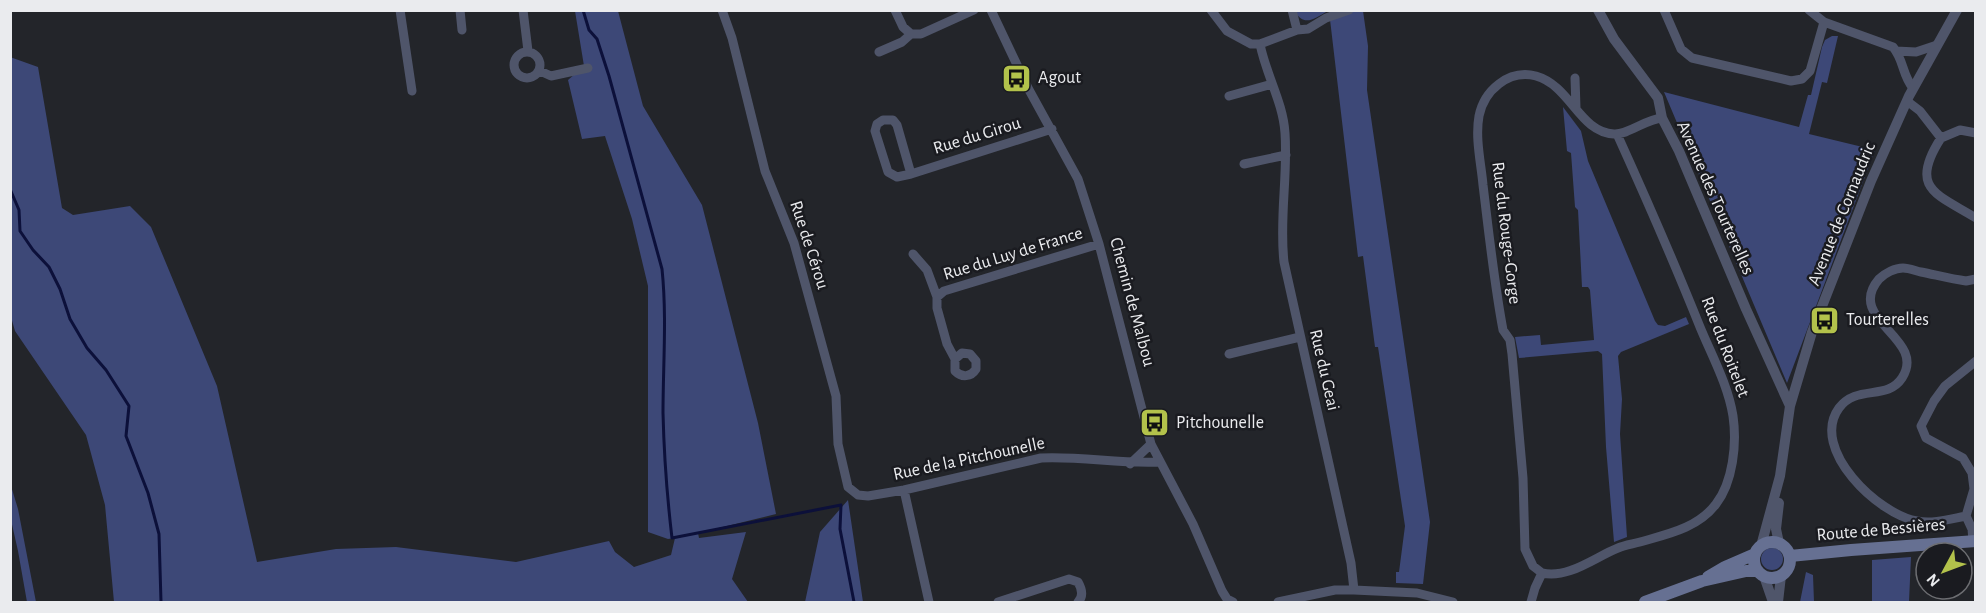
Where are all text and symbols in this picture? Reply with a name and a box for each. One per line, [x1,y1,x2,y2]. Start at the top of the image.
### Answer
bus stop icon: Agout [1001,62,1033,94]
place label: Agout [1038,69,1081,87]
street label: Rue du Girou [931,114,1023,158]
street label: Avenue des Tourterelles [1673,119,1757,277]
street label: Avenue de Cornaudric [1805,140,1879,288]
street label: Rue du Rouge-Gorge [1488,161,1524,305]
street label: Rue de Cérou [786,199,832,291]
street label: Rue du Luy de France [941,224,1085,284]
street label: Chemin de Malbou [1106,236,1158,368]
street label: Rue du Roitelet [1698,294,1753,400]
bus stop icon: Tourterelles [1809,304,1841,336]
place label: Tourterelles [1846,311,1929,329]
street label: Rue du Geai [1306,328,1342,412]
bus stop icon: Pitchounelle [1139,407,1171,439]
place label: Pitchounelle [1176,414,1264,432]
street label: Rue de la Pitchounelle [892,434,1046,484]
street label: Route de Bessières [1816,515,1946,545]
north arrow [1914,541,1974,601]
text: N [1924,571,1943,590]

